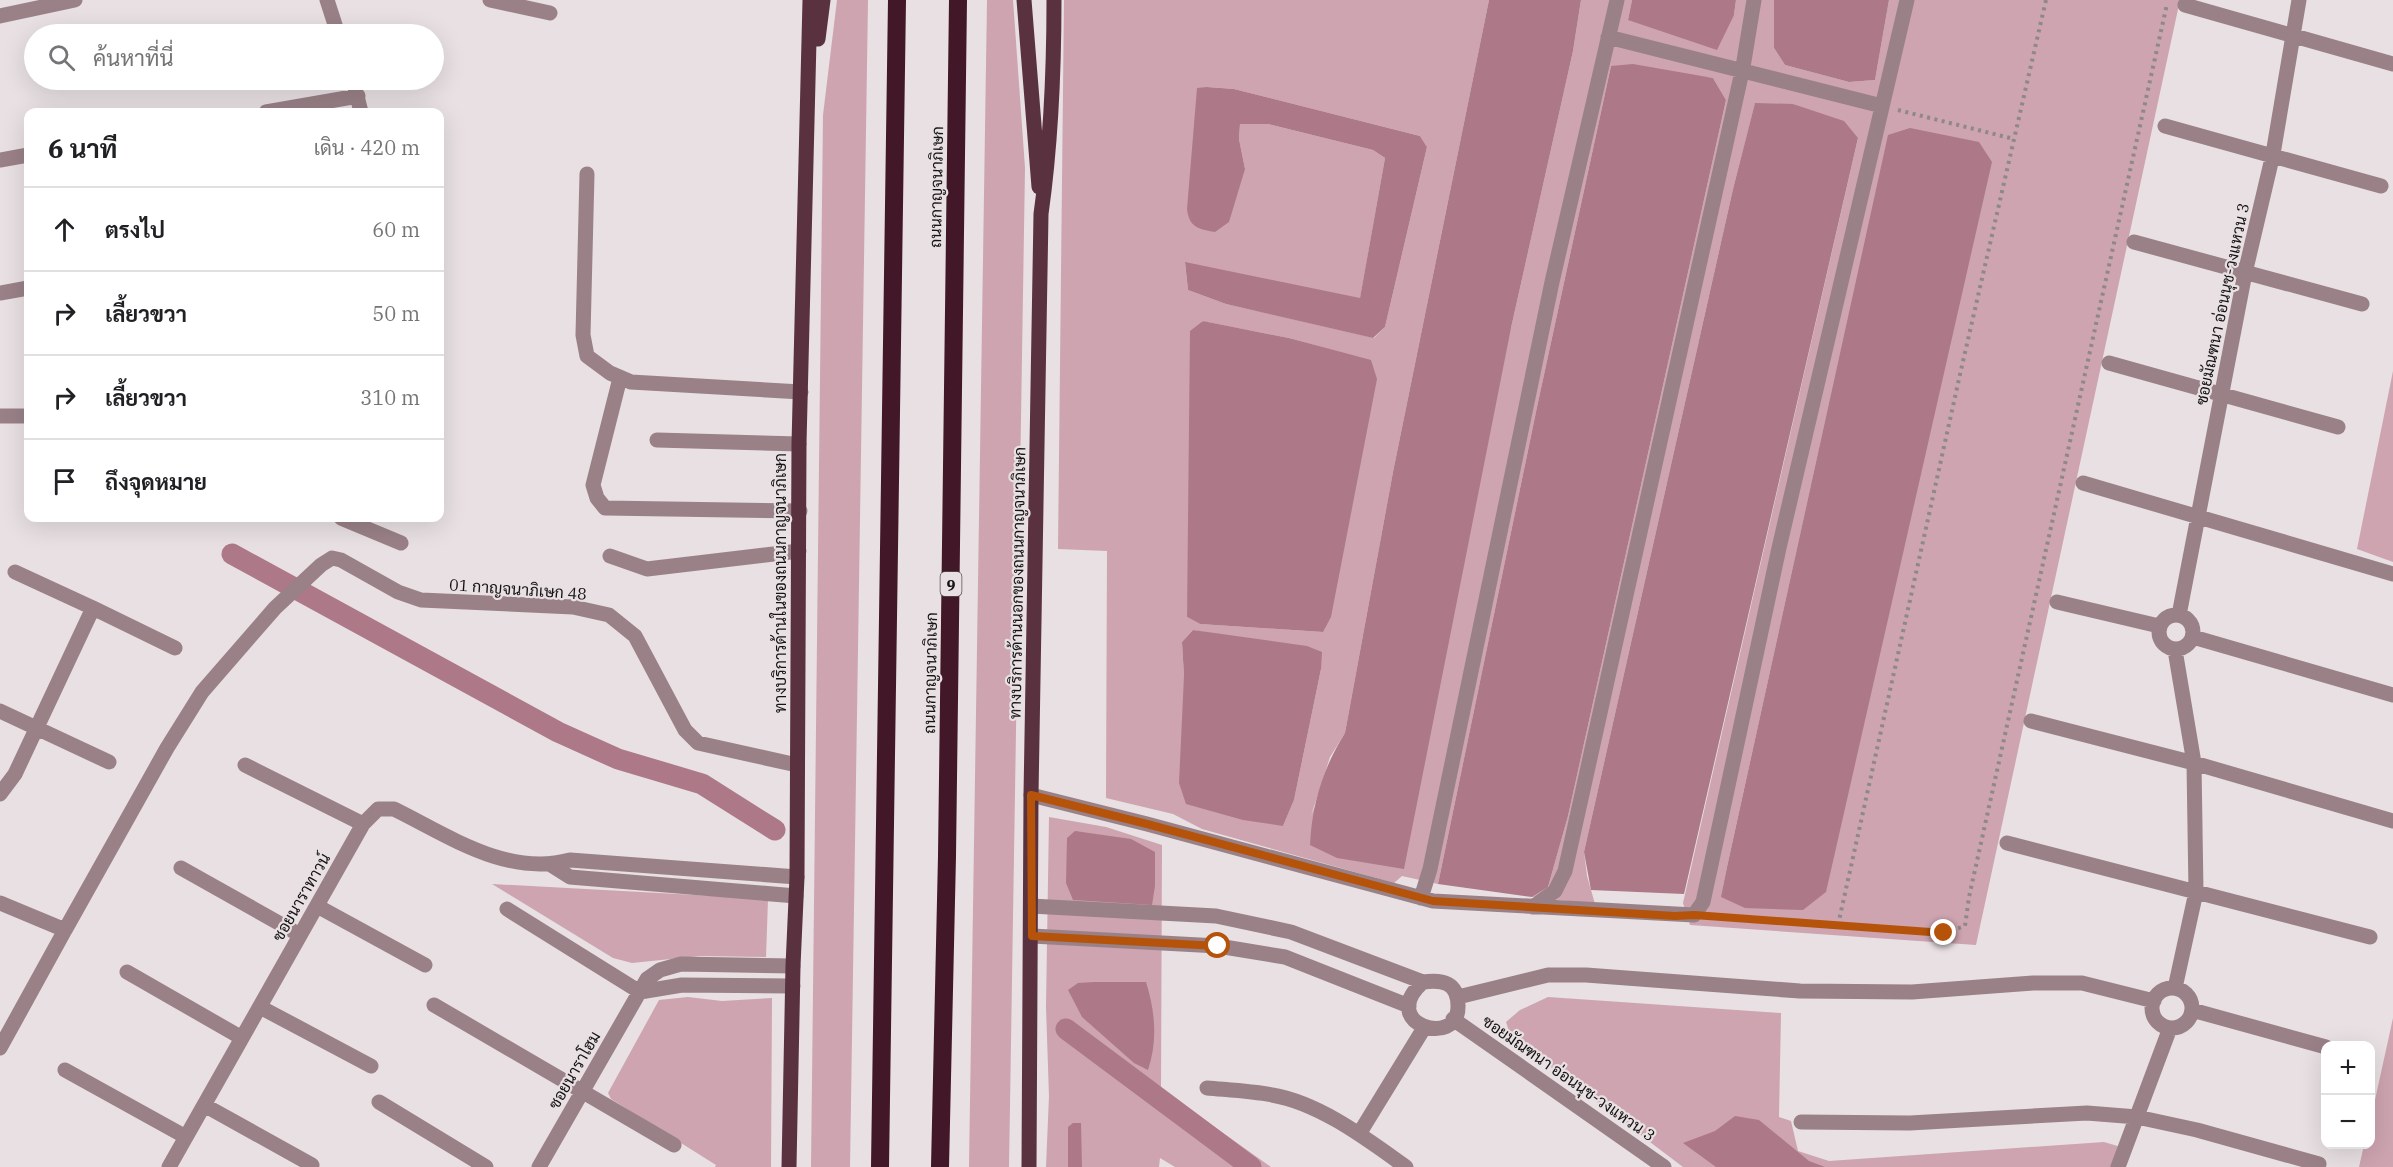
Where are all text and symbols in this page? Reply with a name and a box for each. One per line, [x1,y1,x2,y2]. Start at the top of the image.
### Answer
search box [24,24,444,90]
icon: search [45,41,78,74]
text: ค้นหาที่นี่ [93,43,173,72]
street label: ถนนกาญจนาภิเษก [925,126,947,248]
text: 6 นาที [48,131,117,165]
text: เดิน · 420 m [314,134,420,161]
street label: ซอยมัณฑนา อ่อนนุช-วงแหวน 3 [2191,201,2255,407]
icon: ahead [48,213,81,246]
text: ตรงไป [105,215,165,244]
text: 60 m [372,216,420,243]
icon: right [48,297,81,330]
text: เลี้ยวขวา [105,299,187,328]
text: 50 m [372,300,420,327]
icon: right [48,381,81,414]
text: เลี้ยวขวา [105,383,187,412]
text: 310 m [360,384,420,411]
street label: ทางบริการด้านนอกของถนนกาญจนาภิเษก [1005,447,1029,719]
street label: ทางบริการด้านในของถนนกาญจนาภิเษก [769,453,790,713]
icon: arrive [48,465,81,498]
text: ถึงจุดหมาย [105,467,207,496]
road number: 9 [940,572,962,596]
street label: 01 กาญจนาภิเษก 48 [449,574,587,604]
street label: ถนนกาญจนาภิเษก [919,612,941,734]
street label: ซอยนาราทาวน์ [266,848,334,945]
route end [1930,919,1956,945]
route start [1204,932,1230,958]
street label: ซอยมัณฑนา อ่อนนุช-วงแหวน 3 [1478,1011,1659,1147]
street label: ซอยนาราโฮม [543,1027,604,1113]
map controls [2321,1041,2375,1149]
button: + [2321,1041,2375,1095]
button: − [2321,1095,2375,1149]

